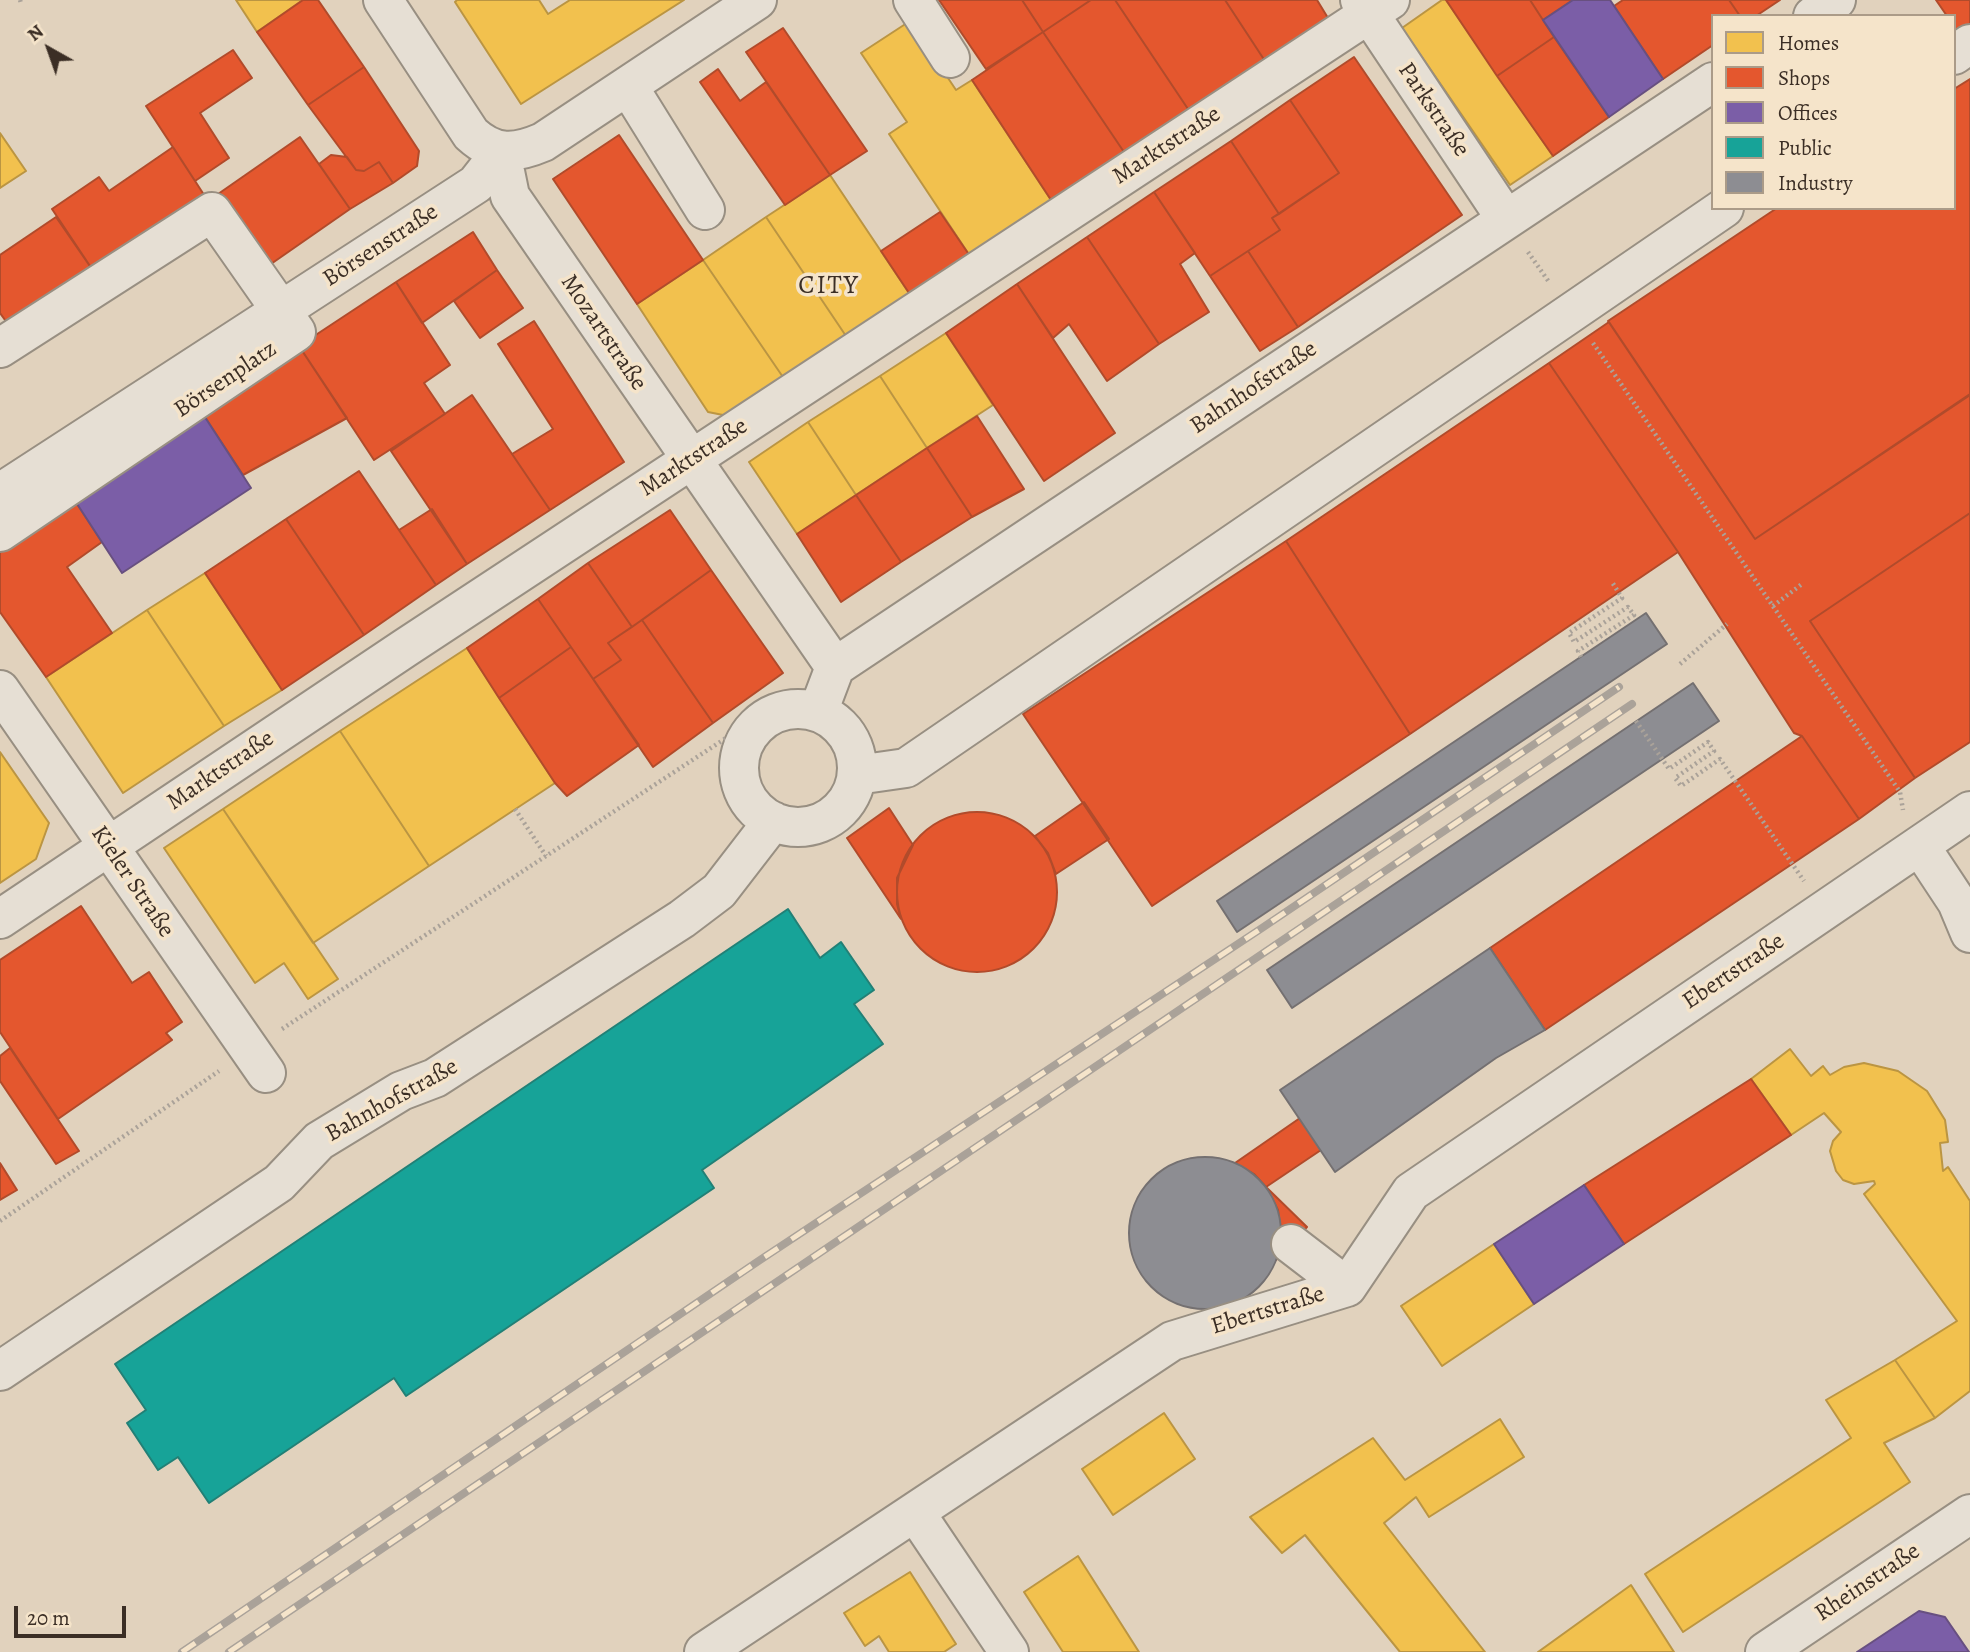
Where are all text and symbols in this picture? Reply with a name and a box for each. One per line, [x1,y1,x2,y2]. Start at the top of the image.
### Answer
north arrow [14,14,84,84]
legend [1711,14,1956,210]
text: N [22,19,49,47]
text: Homes [1778,29,1839,57]
street label: Parkstraße [1391,57,1475,163]
text: Shops [1778,64,1830,92]
text: Offices [1778,99,1838,127]
street label: Marktstraße [1108,100,1226,192]
text: Public [1778,134,1832,162]
text: Industry [1778,169,1853,197]
street label: Börsenstraße [318,198,444,294]
street label: Mozartstraße [554,269,652,397]
district label: CITY [799,271,859,303]
street label: Börsenplatz [169,335,283,425]
street label: Bahnhofstraße [1185,335,1323,441]
street label: Marktstraße [635,412,753,504]
street label: Marktstraße [162,725,280,817]
street label: Kieler Straße [84,821,180,943]
street label: Ebertstraße [1677,927,1791,1017]
street label: Bahnhofstraße [321,1053,463,1149]
street label: Ebertstraße [1208,1280,1328,1342]
street label: Rheinstraße [1810,1537,1926,1629]
scale bar [18,1592,130,1636]
text: 20 m [27,1604,70,1632]

